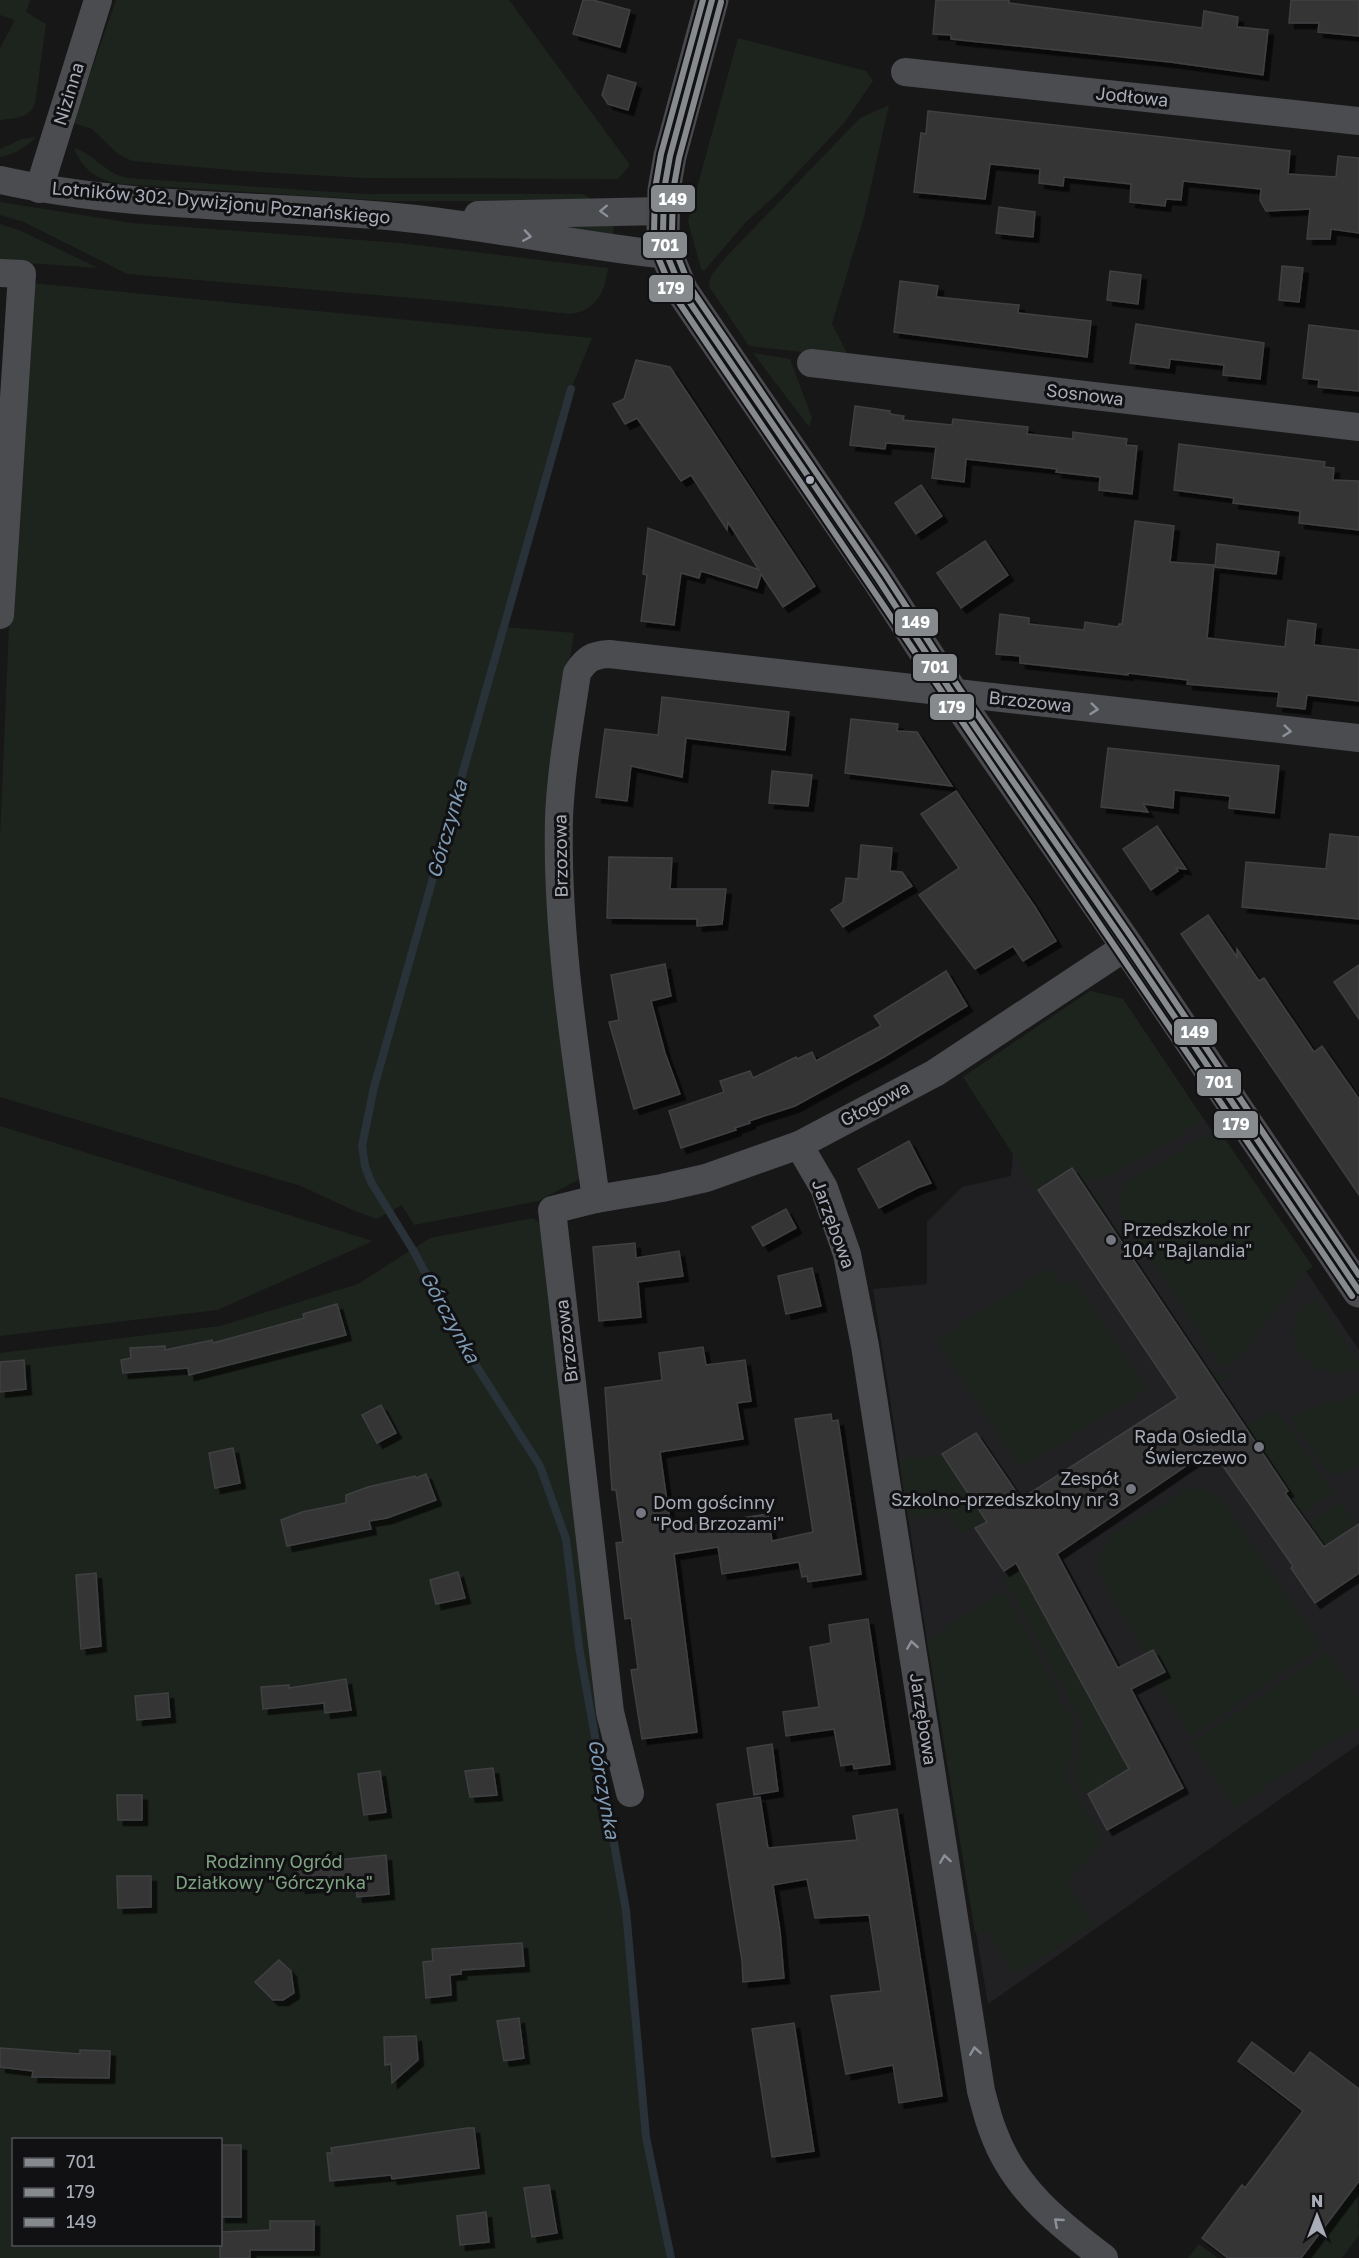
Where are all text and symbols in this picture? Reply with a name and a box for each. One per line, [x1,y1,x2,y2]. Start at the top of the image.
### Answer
street label: Nizinna [48,59,88,128]
street label: Jodłowa [1095,81,1169,111]
street label: Lotników 302. Dywizjonu Poznańskiego [51,176,391,228]
line badge: 149 [650,184,696,213]
text: 149 [659,189,687,209]
one-way arrow [600,205,609,217]
one-way arrow [521,229,531,242]
line badge: 701 [642,231,688,259]
text: 701 [651,235,679,255]
line badge: 179 [648,274,694,303]
text: 179 [657,278,685,298]
street label: Sosnowa [1045,378,1125,410]
unlabelled marker [804,474,816,486]
line badge: 149 [894,608,939,637]
text: 149 [902,612,930,632]
line badge: 701 [912,653,958,682]
text: 701 [921,657,949,677]
street label: Brzozowa [987,686,1073,716]
line badge: 179 [929,693,975,721]
text: 179 [938,697,966,717]
one-way arrow [1089,702,1098,715]
one-way arrow [1283,724,1292,736]
water label: Górczynka [421,776,473,881]
street label: Brzozowa [548,814,572,898]
line badge: 149 [1173,1018,1218,1046]
text: 149 [1181,1022,1209,1042]
line badge: 701 [1196,1068,1242,1097]
text: 701 [1205,1072,1233,1092]
street label: Głogowa [836,1076,913,1131]
line badge: 179 [1213,1110,1259,1139]
text: 179 [1222,1114,1250,1134]
street label: Jarzębowa [808,1176,860,1271]
place label: Przedszkole nr 104 "Bajlandia" [1123,1218,1252,1261]
marker: Przedszkole nr 104 "Bajlandia" [1104,1233,1118,1247]
water label: Górczynka [415,1267,486,1368]
street label: Brzozowa [550,1298,582,1384]
place label: Rada Osiedla Świerczewo [1134,1425,1247,1468]
marker: Rada Osiedla Świerczewo [1252,1440,1266,1454]
place label: Zespół Szkolno-przedszkolny nr 3 [891,1467,1119,1510]
marker: Zespół Szkolno-przedszkolny nr 3 [1124,1482,1138,1496]
place label: Dom gościnny "Pod Brzozami" [653,1491,784,1534]
marker: Dom gościnny "Pod Brzozami" [634,1506,648,1520]
one-way arrow [906,1641,918,1650]
street label: Jarzębowa [906,1671,942,1767]
water label: Górczynka [583,1737,626,1841]
park label: Rodzinny Ogród Działkowy "Górczynka" [175,1850,373,1893]
one-way arrow [939,1854,952,1864]
one-way arrow [969,2047,982,2057]
legend [12,2138,222,2246]
text: 701 [66,2150,96,2172]
text: 179 [66,2180,95,2202]
north arrow [1287,2186,1347,2246]
text: N [1311,2191,1323,2211]
text: 149 [66,2210,97,2232]
one-way arrow [1054,2218,1065,2229]

